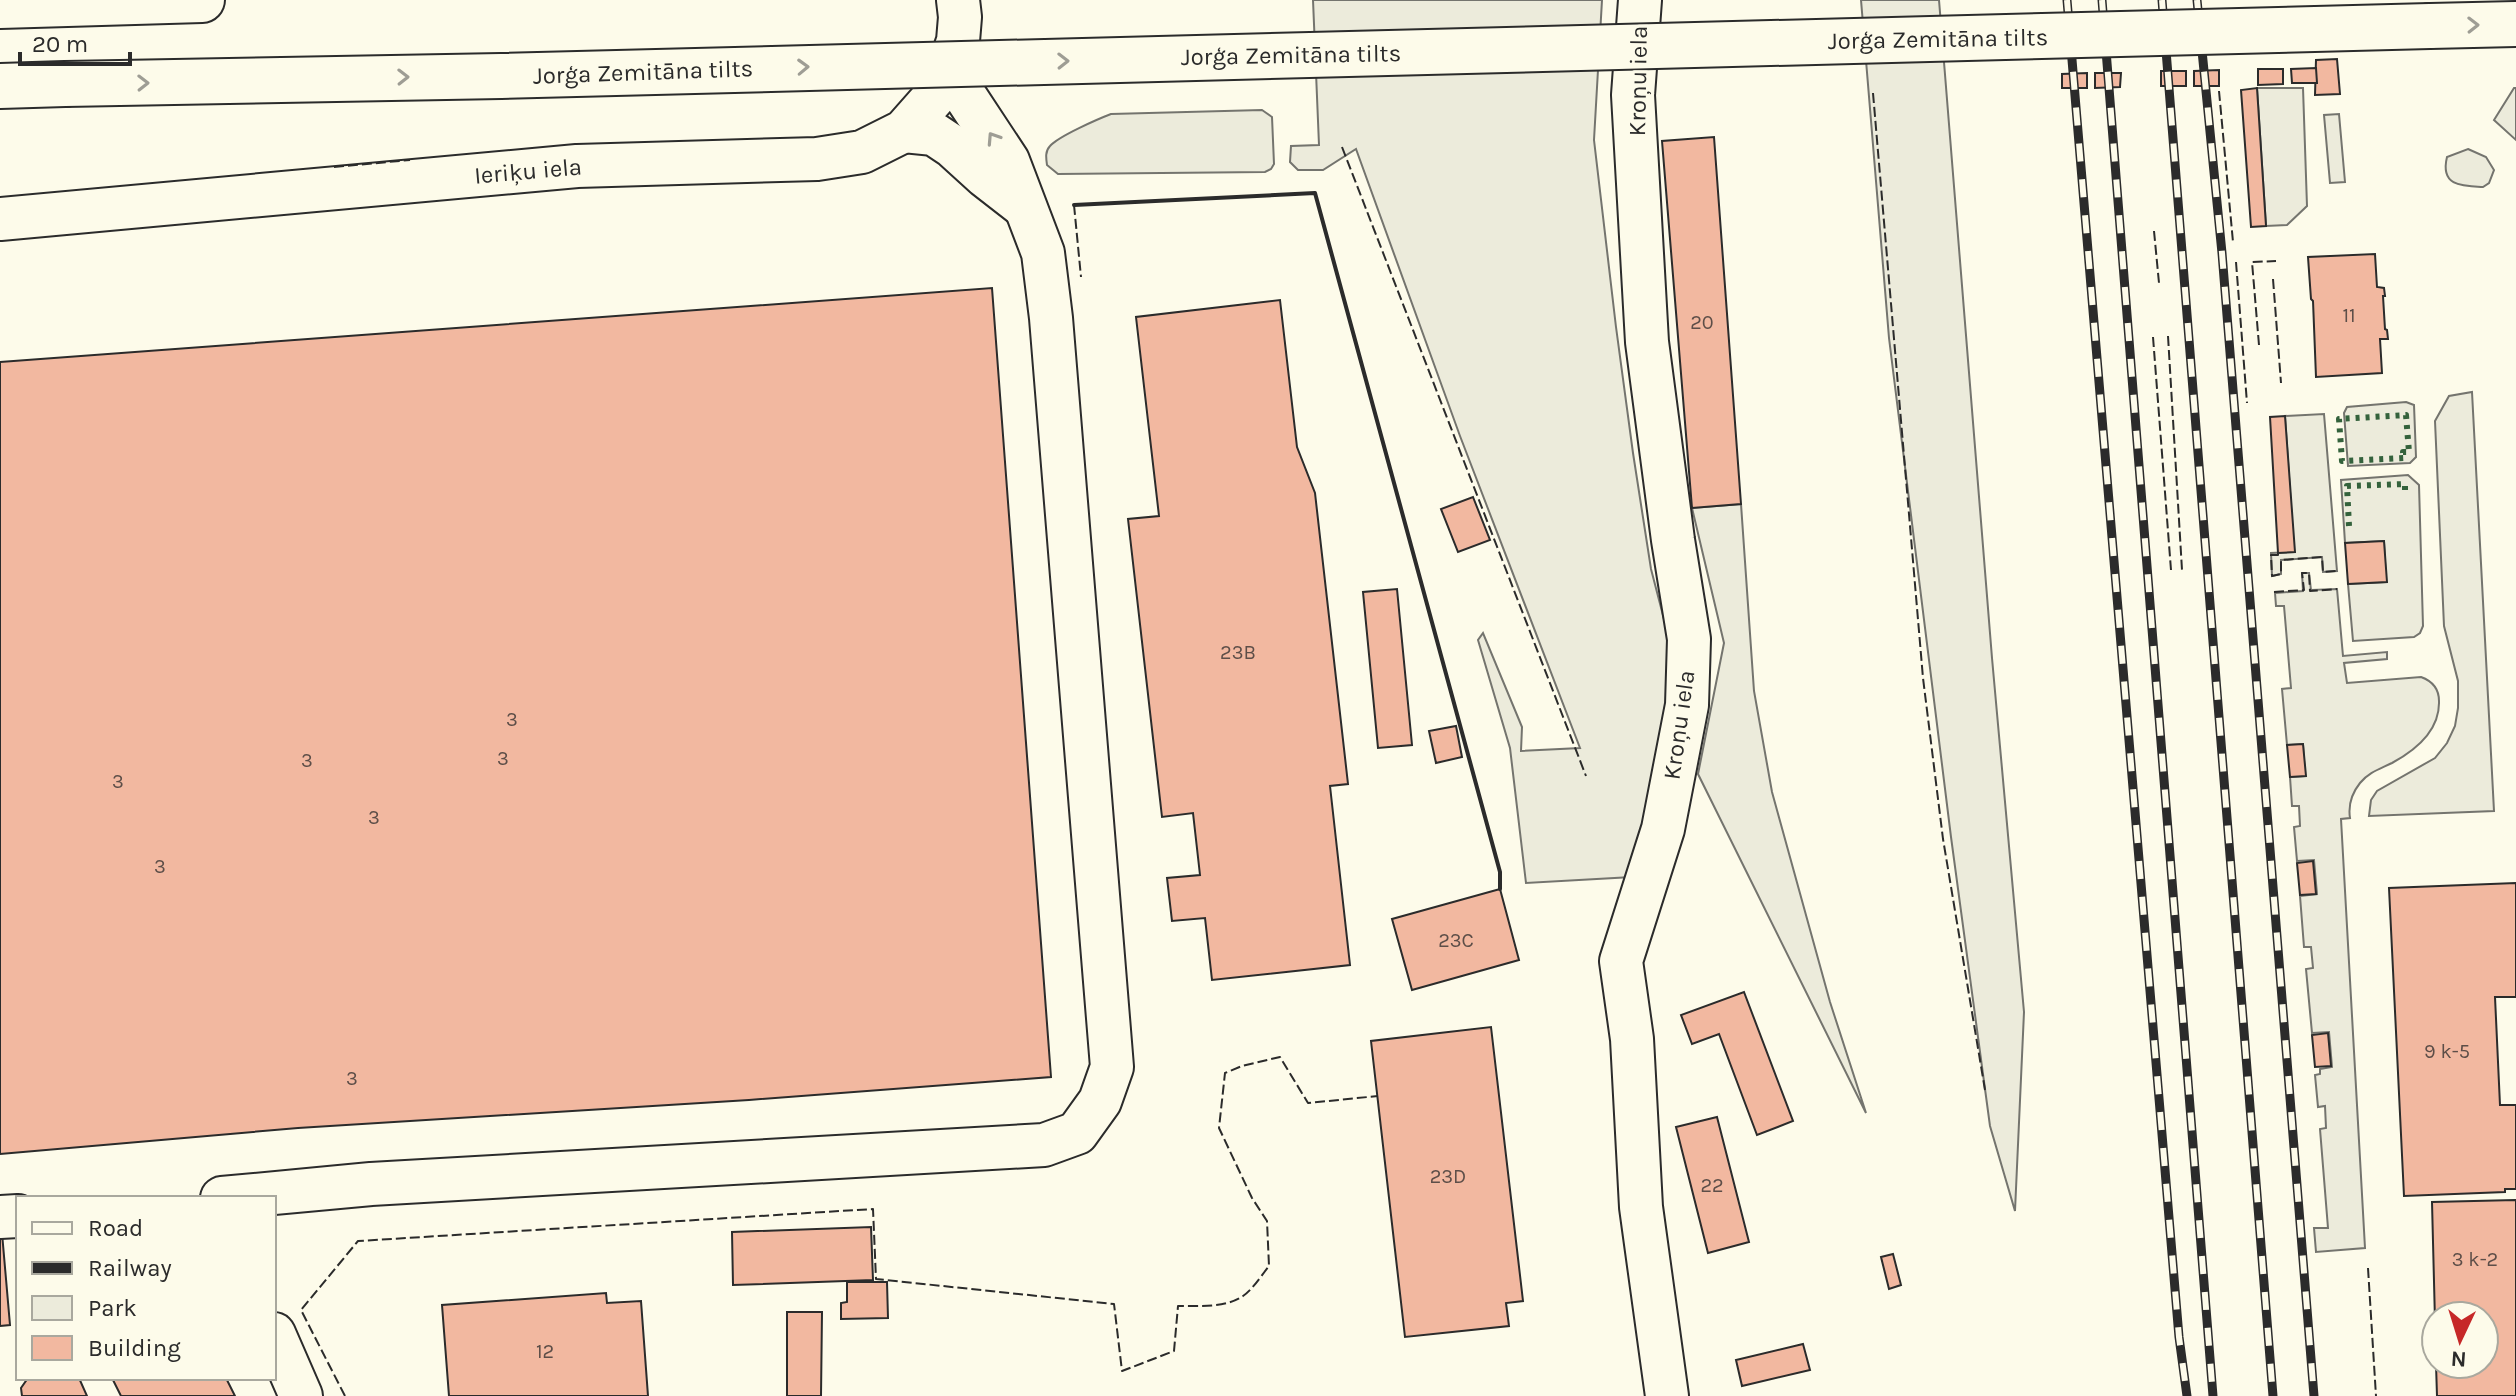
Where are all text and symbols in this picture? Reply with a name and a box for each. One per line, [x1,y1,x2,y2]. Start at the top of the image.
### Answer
scale bar [20,16,130,66]
one-way arrow [2467,16,2480,34]
street label: Jorģa Zemitāna tilts [1828,23,2048,55]
street label: Kroņu iela [1623,26,1653,136]
text: 20 m [32,30,88,58]
street label: Jorģa Zemitāna tilts [1181,39,1401,71]
one-way arrow [1057,52,1070,69]
street label: Jorģa Zemitāna tilts [532,54,754,90]
one-way arrow [797,58,810,76]
one-way arrow [397,69,410,86]
one-way arrow [137,74,150,91]
one-way arrow [987,132,1002,147]
street label: Ieriķu iela [473,152,583,190]
house number: 11 [2342,304,2356,327]
house number: 20 [1690,311,1714,334]
house number: 23B [1220,641,1256,664]
street label: Kroņu iela [1657,668,1701,782]
house number: 3 [506,708,518,731]
house number: 3 [497,747,509,770]
house number: 3 [301,749,313,772]
house number: 3 [112,770,124,793]
house number: 3 [368,806,380,829]
house number: 3 [154,855,166,878]
house number: 23C [1438,929,1474,952]
house number: 9 k-5 [2424,1040,2470,1063]
house number: 3 [346,1067,358,1090]
house number: 23D [1430,1165,1466,1188]
house number: 22 [1700,1174,1724,1197]
legend [16,1196,276,1380]
text: Road [88,1214,143,1242]
house number: 3 k-2 [2452,1248,2498,1271]
text: Railway [88,1254,172,1282]
text: Park [88,1294,137,1322]
north arrow [2420,1300,2500,1380]
text: Building [88,1334,181,1362]
house number: 12 [536,1340,554,1363]
text: N [2450,1345,2467,1372]

